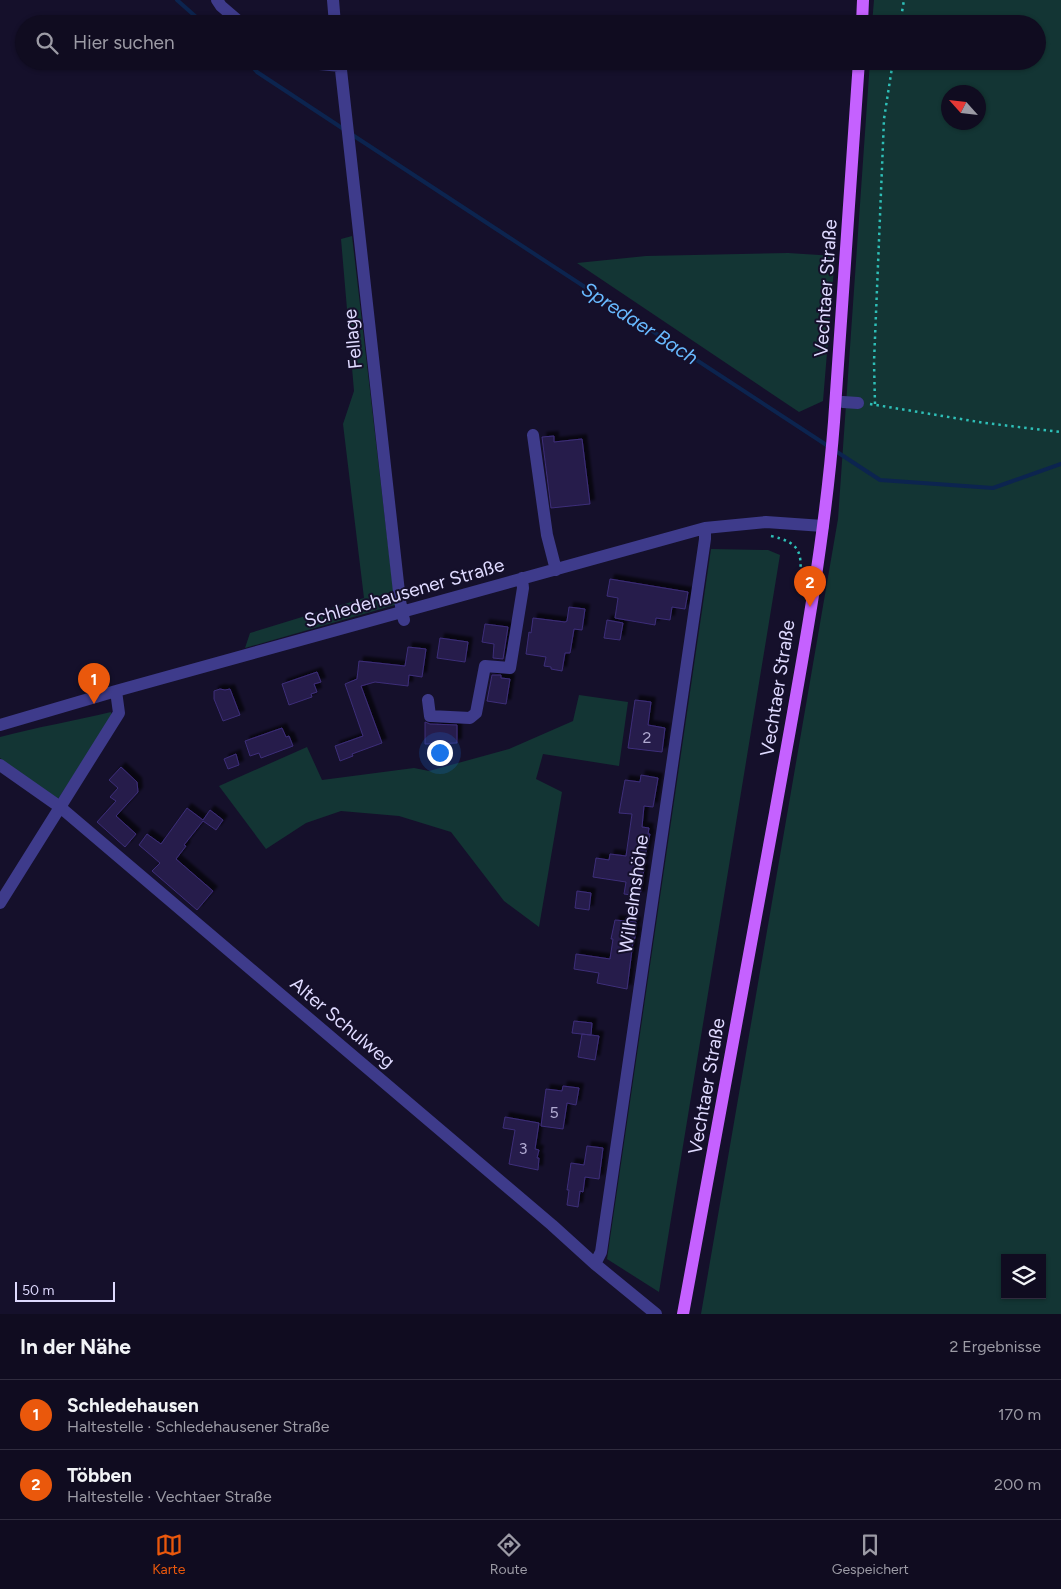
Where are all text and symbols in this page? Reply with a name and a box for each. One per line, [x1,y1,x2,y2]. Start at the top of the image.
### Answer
search box [15,15,1046,70]
icon: search [33,29,61,57]
text: Hier suchen [73,31,174,54]
north arrow [941,85,986,130]
street label: Vechtaer Straße [809,218,842,358]
water label: Spredaer Bach [577,276,703,370]
street label: Fellage [338,308,367,370]
street label: Schledehausener Straße [302,553,507,632]
pin: 2 [794,566,826,607]
street label: Vechtaer Straße [755,618,800,758]
pin: 1 [78,663,110,704]
house number: 2 [643,728,651,747]
your location [427,740,453,766]
street label: Wilhelmshöhe [614,833,653,955]
street label: Alter Schulweg [286,972,400,1073]
street label: Vechtaer Straße [683,1016,730,1156]
house number: 5 [549,1103,559,1122]
house number: 3 [519,1139,527,1158]
map controls [1001,1254,1046,1299]
button: layers [1001,1254,1046,1299]
scale bar [15,1279,115,1302]
text: 50 m [22,1282,54,1299]
text: In der Nähe [20,1334,131,1359]
text: 2 Ergebnisse [949,1337,1041,1356]
text: Schledehausen [67,1394,199,1417]
text: 1 [33,1405,39,1424]
text: 170 m [998,1405,1041,1424]
text: Haltestelle · Schledehausener Straße [67,1417,330,1436]
text: Többen [67,1464,132,1487]
text: 2 [31,1475,41,1494]
text: 200 m [994,1475,1041,1494]
text: Haltestelle · Vechtaer Straße [67,1487,272,1506]
tab: Karte [152,1531,185,1578]
tab: Route [490,1531,527,1578]
tab: Gespeichert [832,1531,909,1578]

